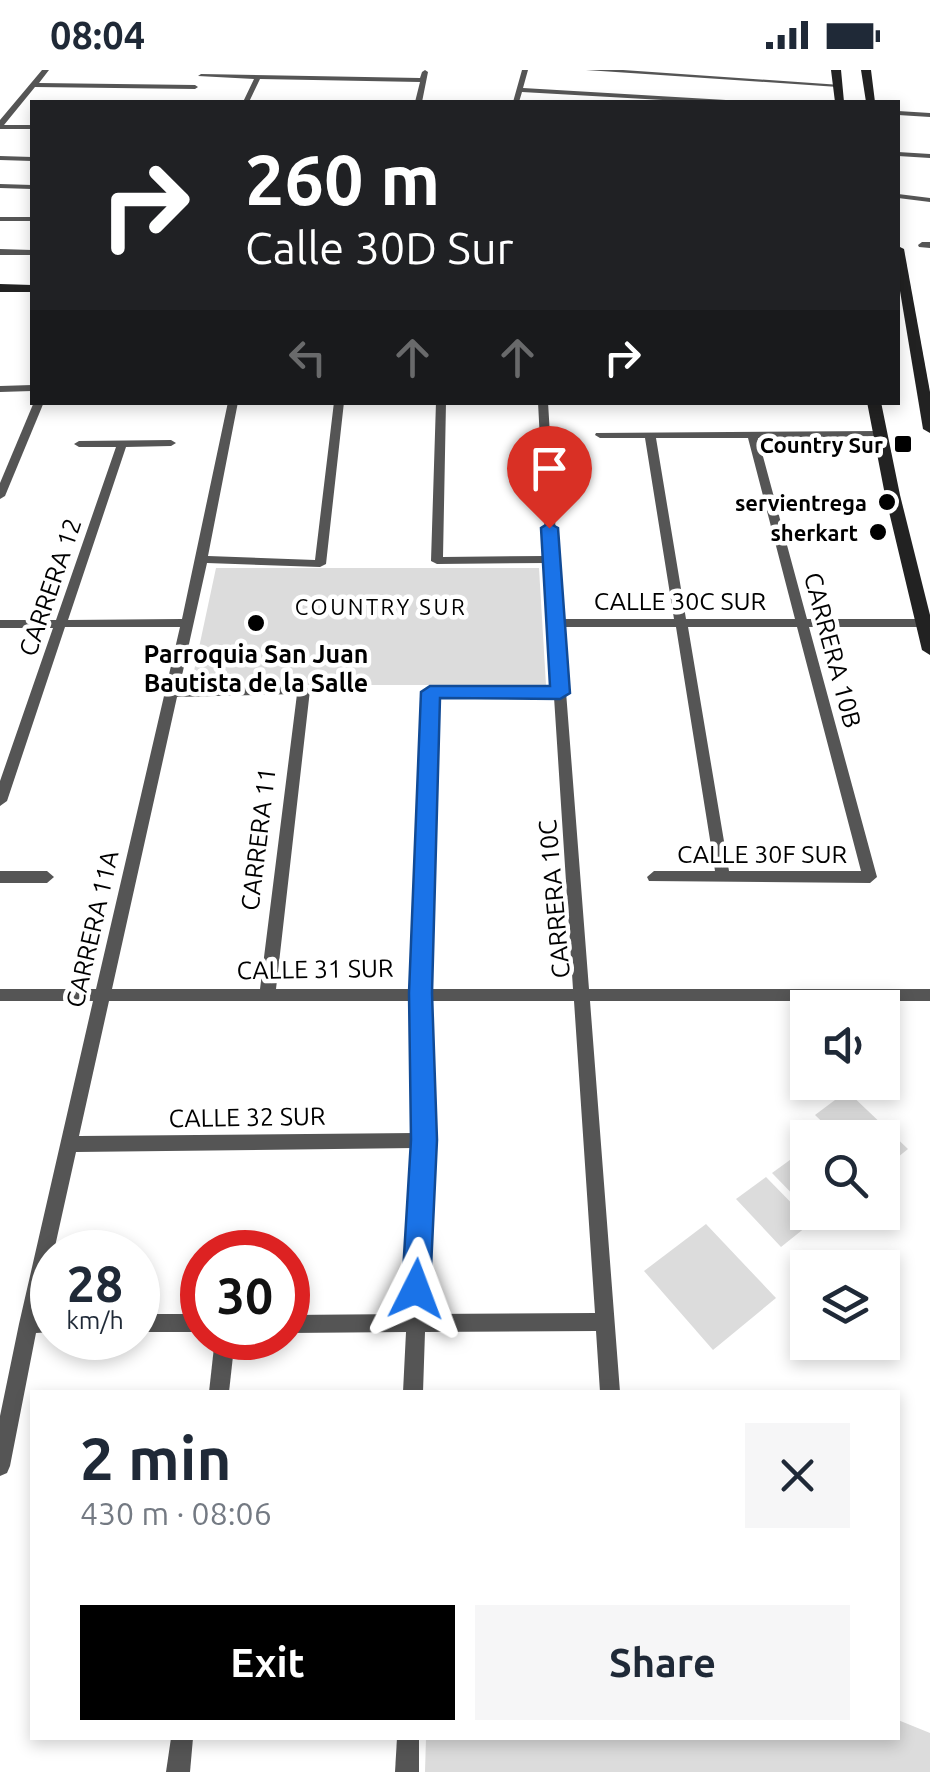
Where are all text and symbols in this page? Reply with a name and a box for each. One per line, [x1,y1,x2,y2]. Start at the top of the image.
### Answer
text: 08:04 [50,14,145,56]
icon: right [80,140,210,270]
text: 260 m [245,140,440,218]
text: Calle 30D Sur [245,222,514,273]
icon: left [280,330,335,385]
icon: ahead [385,330,440,385]
icon: ahead [490,330,545,385]
icon: right [595,330,650,385]
pin [507,426,592,529]
place label: Country Sur [760,432,883,457]
marker: Country Sur [892,433,914,455]
icon: arrive [522,441,577,496]
place label: servientrega [735,490,867,515]
marker: servientrega [876,491,898,513]
street label: CARRERA 12 [13,514,87,660]
place label: sherkart [770,520,858,545]
marker: sherkart [867,521,889,543]
street label: CARRERA 10B [799,569,867,731]
street label: CALLE 30C SUR [594,587,766,615]
district label: COUNTRY SUR [295,594,467,619]
marker: Parroquia San Juan Bautista de la Salle [245,612,267,634]
place label: Parroquia San Juan Bautista de la Salle [144,640,368,697]
street label: CARRERA 11 [235,766,281,912]
street label: CARRERA 10C [533,818,575,980]
street label: CALLE 30F SUR [677,840,847,868]
street label: CARRERA 11A [60,848,124,1010]
street label: CALLE 31 SUR [236,954,394,984]
map controls [790,990,900,1360]
button: sound [790,990,900,1100]
street label: CALLE 32 SUR [168,1102,326,1132]
button: search [790,1120,900,1230]
speed limit sign: 30 [180,1230,310,1360]
position arrow [364,1237,468,1341]
button: layers [790,1250,900,1360]
text: 28 [67,1255,123,1311]
text: km/h [66,1306,124,1334]
button: close [745,1423,850,1528]
text: 2 min [80,1424,232,1491]
text: 430 m · 08:06 [80,1495,272,1531]
button: Exit [80,1605,455,1720]
button: Share [475,1605,850,1720]

